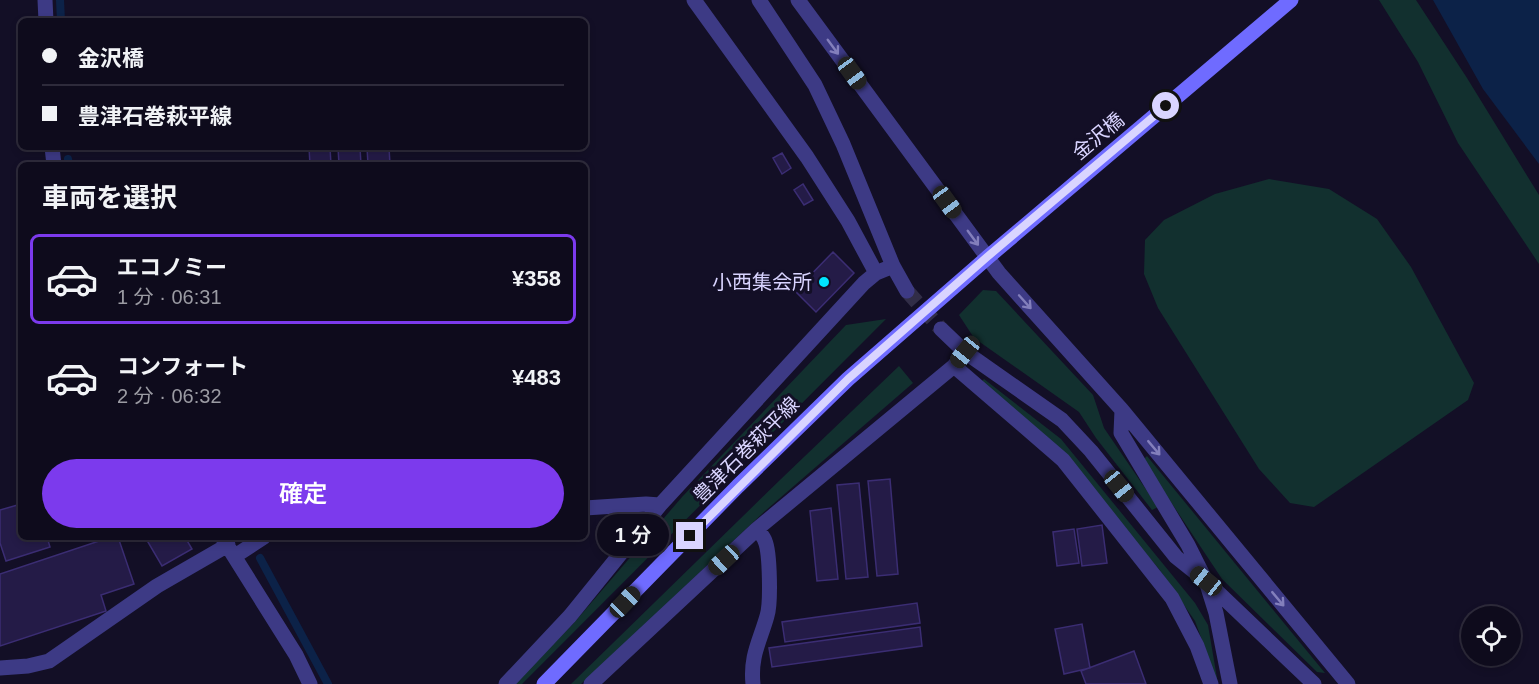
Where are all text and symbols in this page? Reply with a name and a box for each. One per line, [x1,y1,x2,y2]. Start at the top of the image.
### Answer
one-way arrow [826,39,839,55]
text: 金沢橋 [78,46,144,71]
car [834,53,870,93]
route start [1152,92,1179,119]
text: 豊津石巻萩平線 [78,104,232,129]
street label: 金沢橋 [1068,108,1128,164]
car [929,182,965,222]
text: 車両を選択 [42,183,177,213]
one-way arrow [967,229,980,245]
icon: car [45,252,99,306]
text: エコノミー [117,255,227,280]
text: ¥358 [512,266,561,291]
place label: 小西集会所 [712,271,812,293]
marker: 小西集会所 [817,275,831,289]
text: 1 分 · 06:31 [117,286,222,308]
one-way arrow [1018,294,1032,309]
car [947,332,983,372]
icon: car [45,351,99,405]
text: コンフォート [117,354,248,379]
text: ¥483 [512,365,561,390]
text: 2 分 · 06:32 [117,385,222,407]
street label: 豊津石巻萩平線 [689,393,803,507]
one-way arrow [1147,440,1160,456]
button: 確定 [42,459,564,528]
car [1101,466,1137,506]
callout: 1 分 [597,515,669,557]
route end [676,522,703,549]
text: 1 分 [615,524,651,546]
car [705,541,743,579]
car [1186,563,1226,599]
car [606,583,644,621]
one-way arrow [1271,591,1284,607]
map controls [1461,606,1521,666]
button: locate [1461,606,1521,666]

